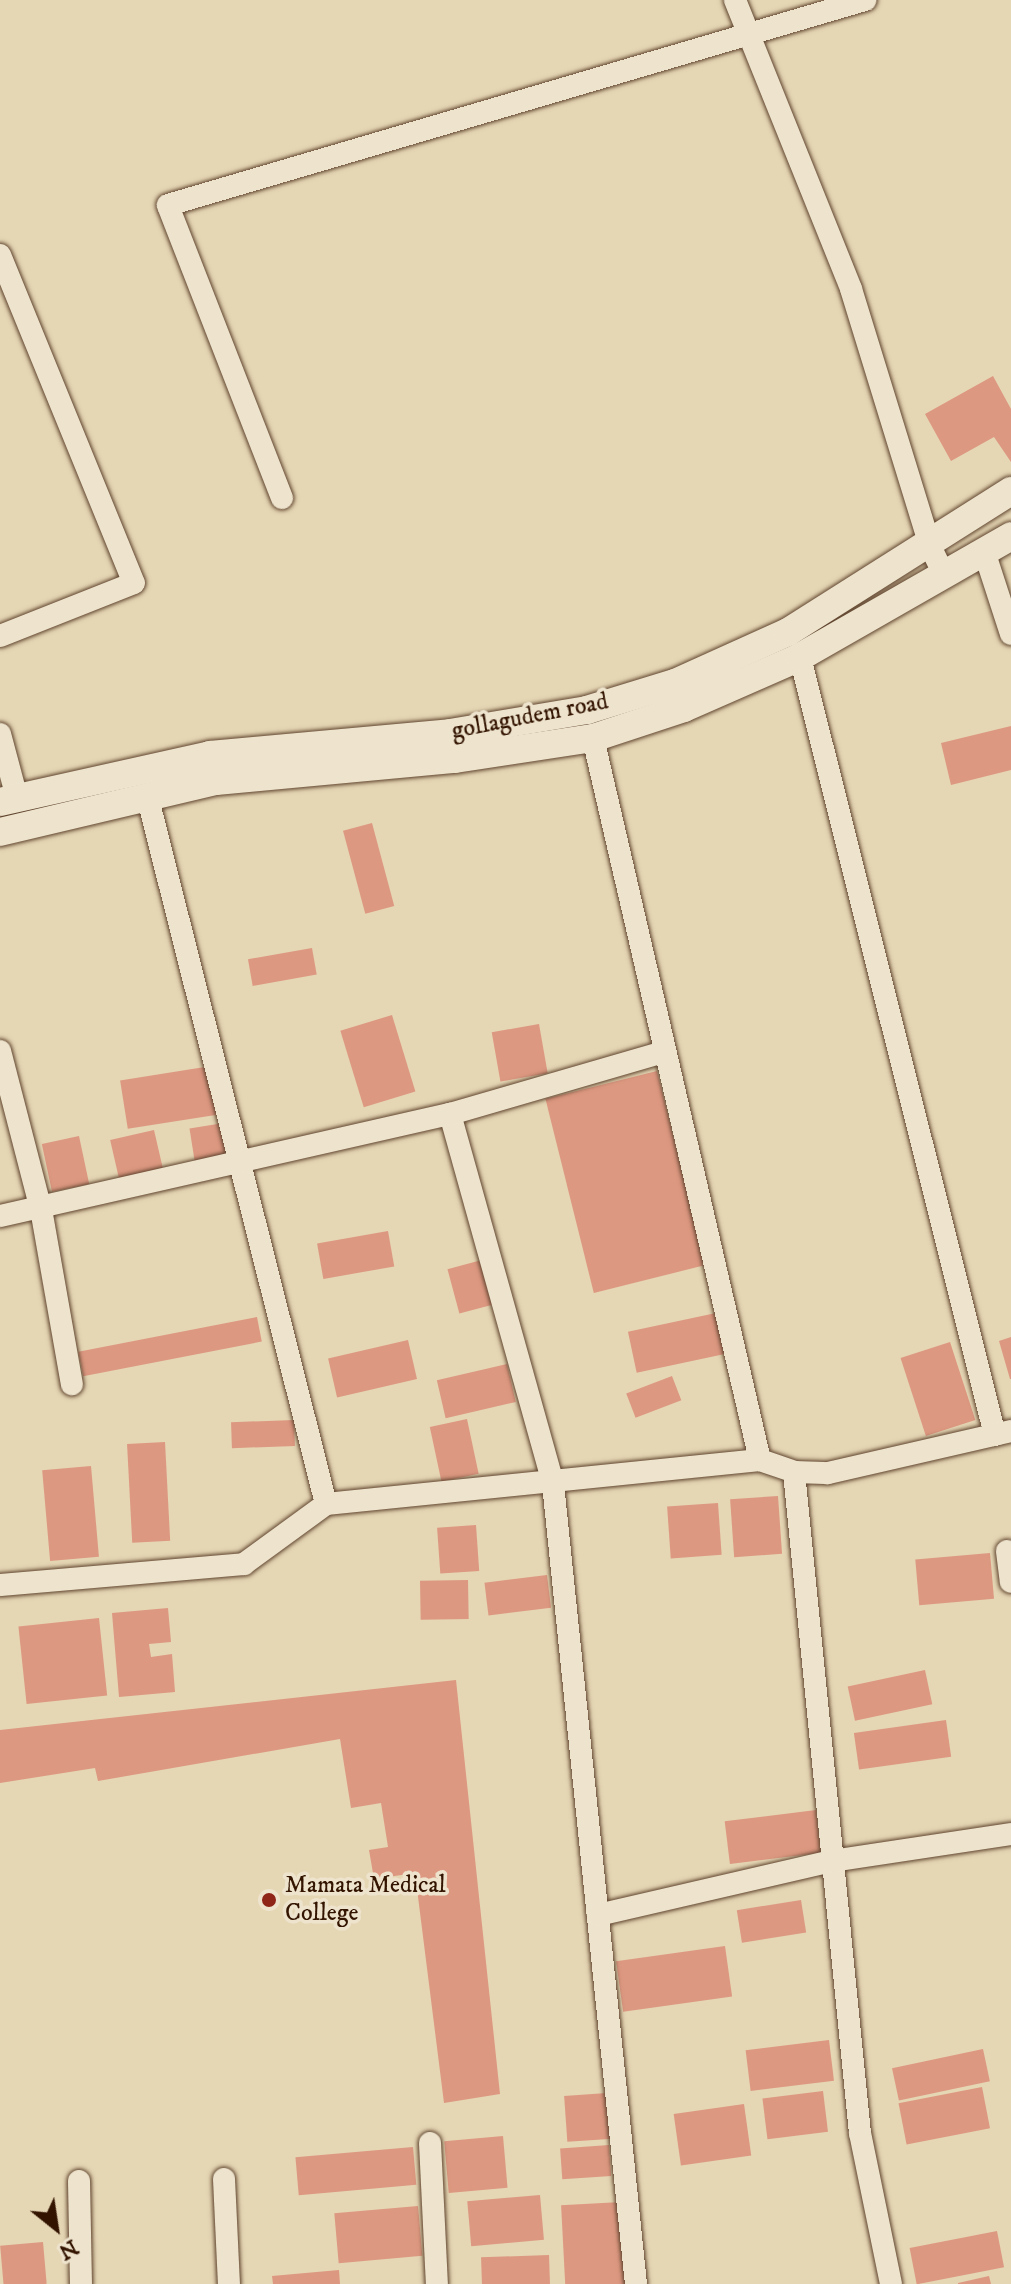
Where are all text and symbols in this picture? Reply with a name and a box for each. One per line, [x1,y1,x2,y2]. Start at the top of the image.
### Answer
street label: gollagudem road [449,688,611,746]
place label: Mamata Medical College [285,1872,446,1928]
marker: Mamata Medical College [260,1891,278,1909]
north arrow [16,2188,96,2268]
text: N [54,2233,83,2265]

